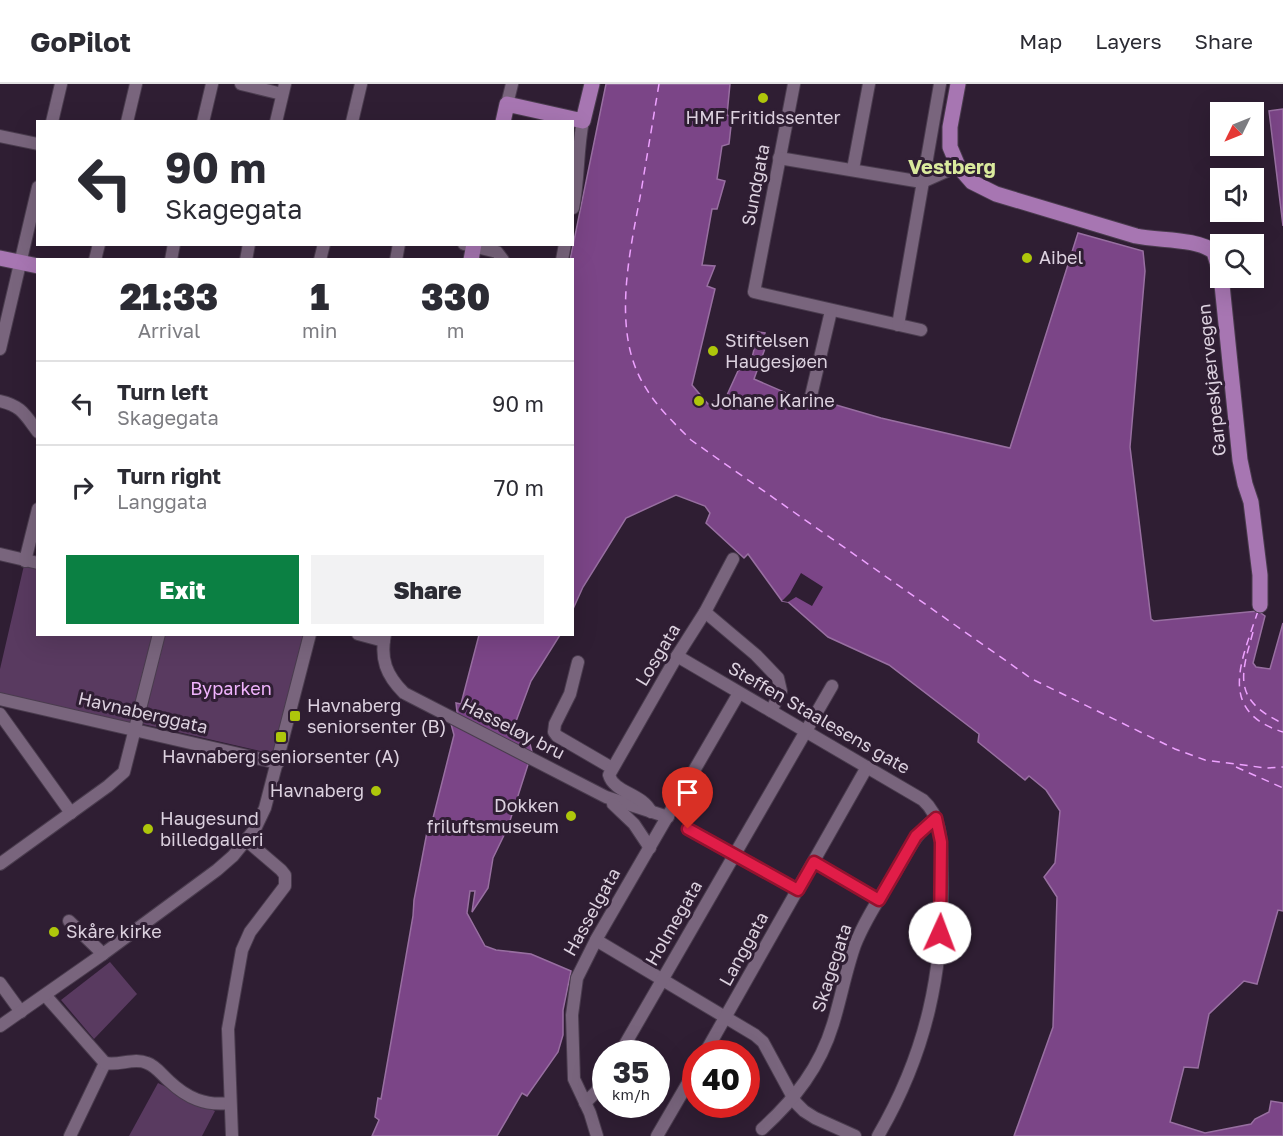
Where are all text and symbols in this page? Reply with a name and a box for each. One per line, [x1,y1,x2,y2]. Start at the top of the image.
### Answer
text: GoPilot [30,25,131,58]
text: Map [1019,28,1062,54]
text: Layers [1095,28,1162,54]
text: Share [1195,28,1253,54]
marker: HMF Fritidssenter [756,91,770,105]
north arrow [1210,102,1264,156]
map controls [1210,102,1264,288]
place label: HMF Fritidssenter [685,106,841,128]
text: 90 m [165,142,266,192]
street label: Sundgata [736,142,774,228]
icon: left [66,144,144,222]
district label: Vestberg [908,154,996,178]
button: sound [1210,168,1264,222]
text: Skagegata [165,193,302,225]
button: search [1210,234,1264,288]
place label: Aibel [1039,246,1083,268]
marker: Aibel [1020,251,1034,265]
text: 21:33 [120,275,218,318]
text: 1 [310,275,329,318]
text: 330 [421,275,490,318]
street label: Garpeskjærvegen [1192,303,1230,457]
text: Arrival [138,318,200,342]
text: min [302,318,337,342]
text: m [447,318,465,342]
place label: Stiftelsen Haugesjøen [725,329,828,372]
marker: Stiftelsen Haugesjøen [706,344,720,358]
text: Turn left [117,378,208,405]
icon: left [66,387,99,420]
place label: Johane Karine [711,389,835,411]
text: 90 m [492,390,544,417]
marker: Johane Karine [692,394,706,408]
text: Skagegata [117,405,219,429]
text: Turn right [117,462,221,489]
icon: right [66,471,99,504]
text: 70 m [494,474,544,501]
text: Langgata [117,489,207,513]
button: Exit [66,555,299,624]
button: Share [311,555,544,624]
street label: Losgata [630,619,684,690]
street label: Steffen Staalesens gate [725,656,914,778]
park label: Byparken [190,677,272,699]
street label: Havnaberggata [76,686,210,738]
street label: Hasseløy bru [458,693,569,764]
place label: Havnaberg seniorsenter (B) [307,694,446,737]
marker: Havnaberg seniorsenter (B) [288,709,302,723]
marker: Havnaberg seniorsenter (A) [274,730,288,744]
place label: Havnaberg seniorsenter (A) [162,745,400,767]
pin [662,767,713,829]
icon: arrive [671,776,704,809]
place label: Havnaberg [270,779,364,801]
marker: Havnaberg [369,784,383,798]
place label: Dokken friluftsmuseum [427,794,559,837]
place label: Haugesund billedgalleri [160,807,264,850]
marker: Dokken friluftsmuseum [564,809,578,823]
marker: Haugesund billedgalleri [141,822,155,836]
street label: Hasselgata [558,864,624,959]
street label: Holmegata [640,876,706,969]
position arrow [908,901,972,965]
street label: Langgata [714,908,772,989]
place label: Skåre kirke [66,920,162,942]
street label: Skagegata [806,921,856,1015]
marker: Skåre kirke [47,925,61,939]
speed limit sign: 40 [682,1040,760,1118]
text: 35 [613,1054,649,1090]
text: km/h [612,1085,650,1103]

